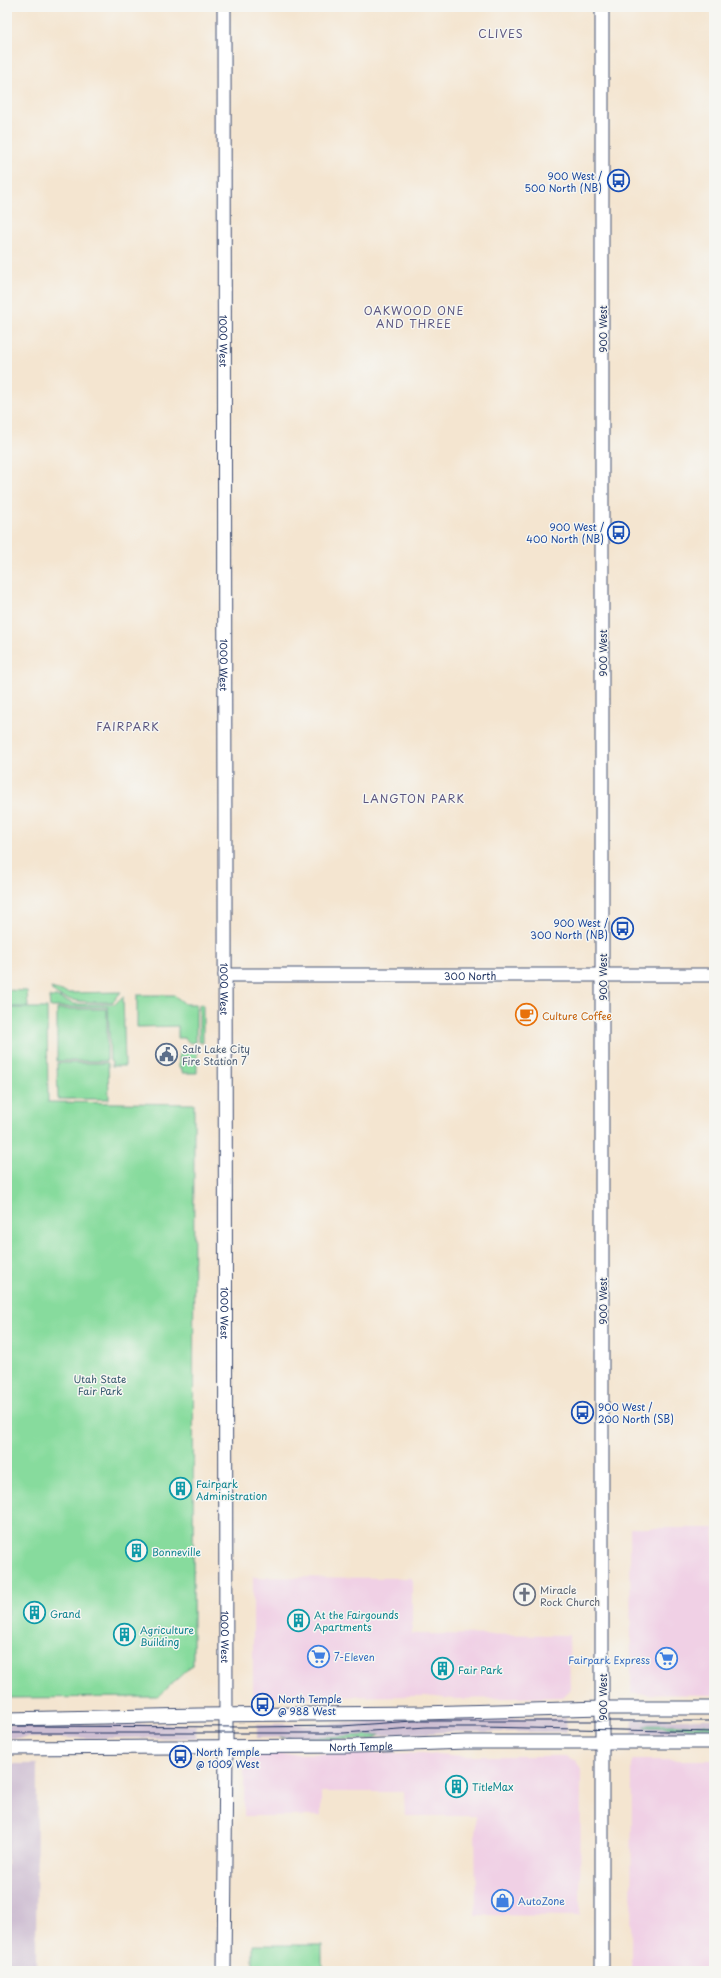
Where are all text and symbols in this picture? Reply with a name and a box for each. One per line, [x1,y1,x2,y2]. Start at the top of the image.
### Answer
district label: CLIVES [478,25,524,42]
place label: 900 West / 500 North (NB) [524,168,603,195]
bus stop icon: 900 West / 500 North (NB) [605,168,631,194]
district label: OAKWOOD ONE AND THREE [364,302,464,332]
street label: 900 West [595,305,610,353]
street label: 1000 West [217,315,232,367]
place label: 900 West / 400 North (NB) [526,519,605,546]
bus stop icon: 900 West / 400 North (NB) [606,519,632,545]
street label: 900 West [595,629,610,677]
street label: 1000 West [217,639,232,691]
district label: FAIRPARK [96,718,160,735]
district label: LANGTON PARK [363,790,465,807]
place label: 900 West / 300 North (NB) [530,915,609,942]
bus stop icon: 900 West / 300 North (NB) [610,915,636,941]
street label: 900 West [595,953,610,1001]
street label: 1000 West [218,963,233,1015]
street label: 300 North [444,968,496,983]
cafe icon: Culture Coffee [514,1002,540,1028]
place label: Culture Coffee [542,1008,612,1023]
public building icon: Salt Lake City Fire Station 7 [154,1041,180,1067]
place label: Salt Lake City Fire Station 7 [182,1041,250,1068]
street label: 900 West [595,1277,610,1325]
street label: 1000 West [218,1287,233,1339]
park label: Utah State Fair Park [73,1371,127,1398]
bus stop icon: 900 West / 200 North (SB) [570,1399,596,1425]
place label: 900 West / 200 North (SB) [598,1399,674,1426]
building icon: Fairpark Administration [168,1476,194,1502]
place label: Fairpark Administration [196,1476,267,1503]
building icon: Bonneville [123,1538,149,1564]
place label: Bonneville [152,1544,201,1559]
church icon: Miracle Rock Church [511,1582,537,1608]
place label: Miracle Rock Church [540,1582,600,1609]
building icon: Grand [22,1600,48,1626]
place label: Grand [50,1606,81,1621]
building icon: At the Fairgounds Apartments [286,1607,312,1633]
place label: At the Fairgounds Apartments [314,1607,399,1634]
street label: 1000 West [218,1611,233,1663]
building icon: Agriculture Building [111,1622,137,1648]
place label: Agriculture Building [140,1622,195,1649]
supermarket icon: 7-Eleven [306,1643,332,1669]
supermarket icon: Fairpark Express [653,1646,679,1672]
place label: 7-Eleven [334,1649,375,1664]
place label: Fairpark Express [568,1652,650,1667]
building icon: Fair Park [430,1656,456,1682]
place label: Fair Park [458,1662,503,1677]
street label: 900 West [595,1673,610,1721]
bus stop icon: North Temple @ 988 West [249,1691,275,1717]
place label: North Temple @ 988 West [278,1691,342,1718]
street label: North Temple [329,1737,394,1754]
bus stop icon: North Temple @ 1009 West [168,1744,194,1770]
place label: North Temple @ 1009 West [196,1744,260,1771]
building icon: TitleMax [443,1773,469,1799]
place label: TitleMax [472,1779,513,1794]
shop icon: AutoZone [490,1887,516,1913]
place label: AutoZone [518,1893,565,1908]

